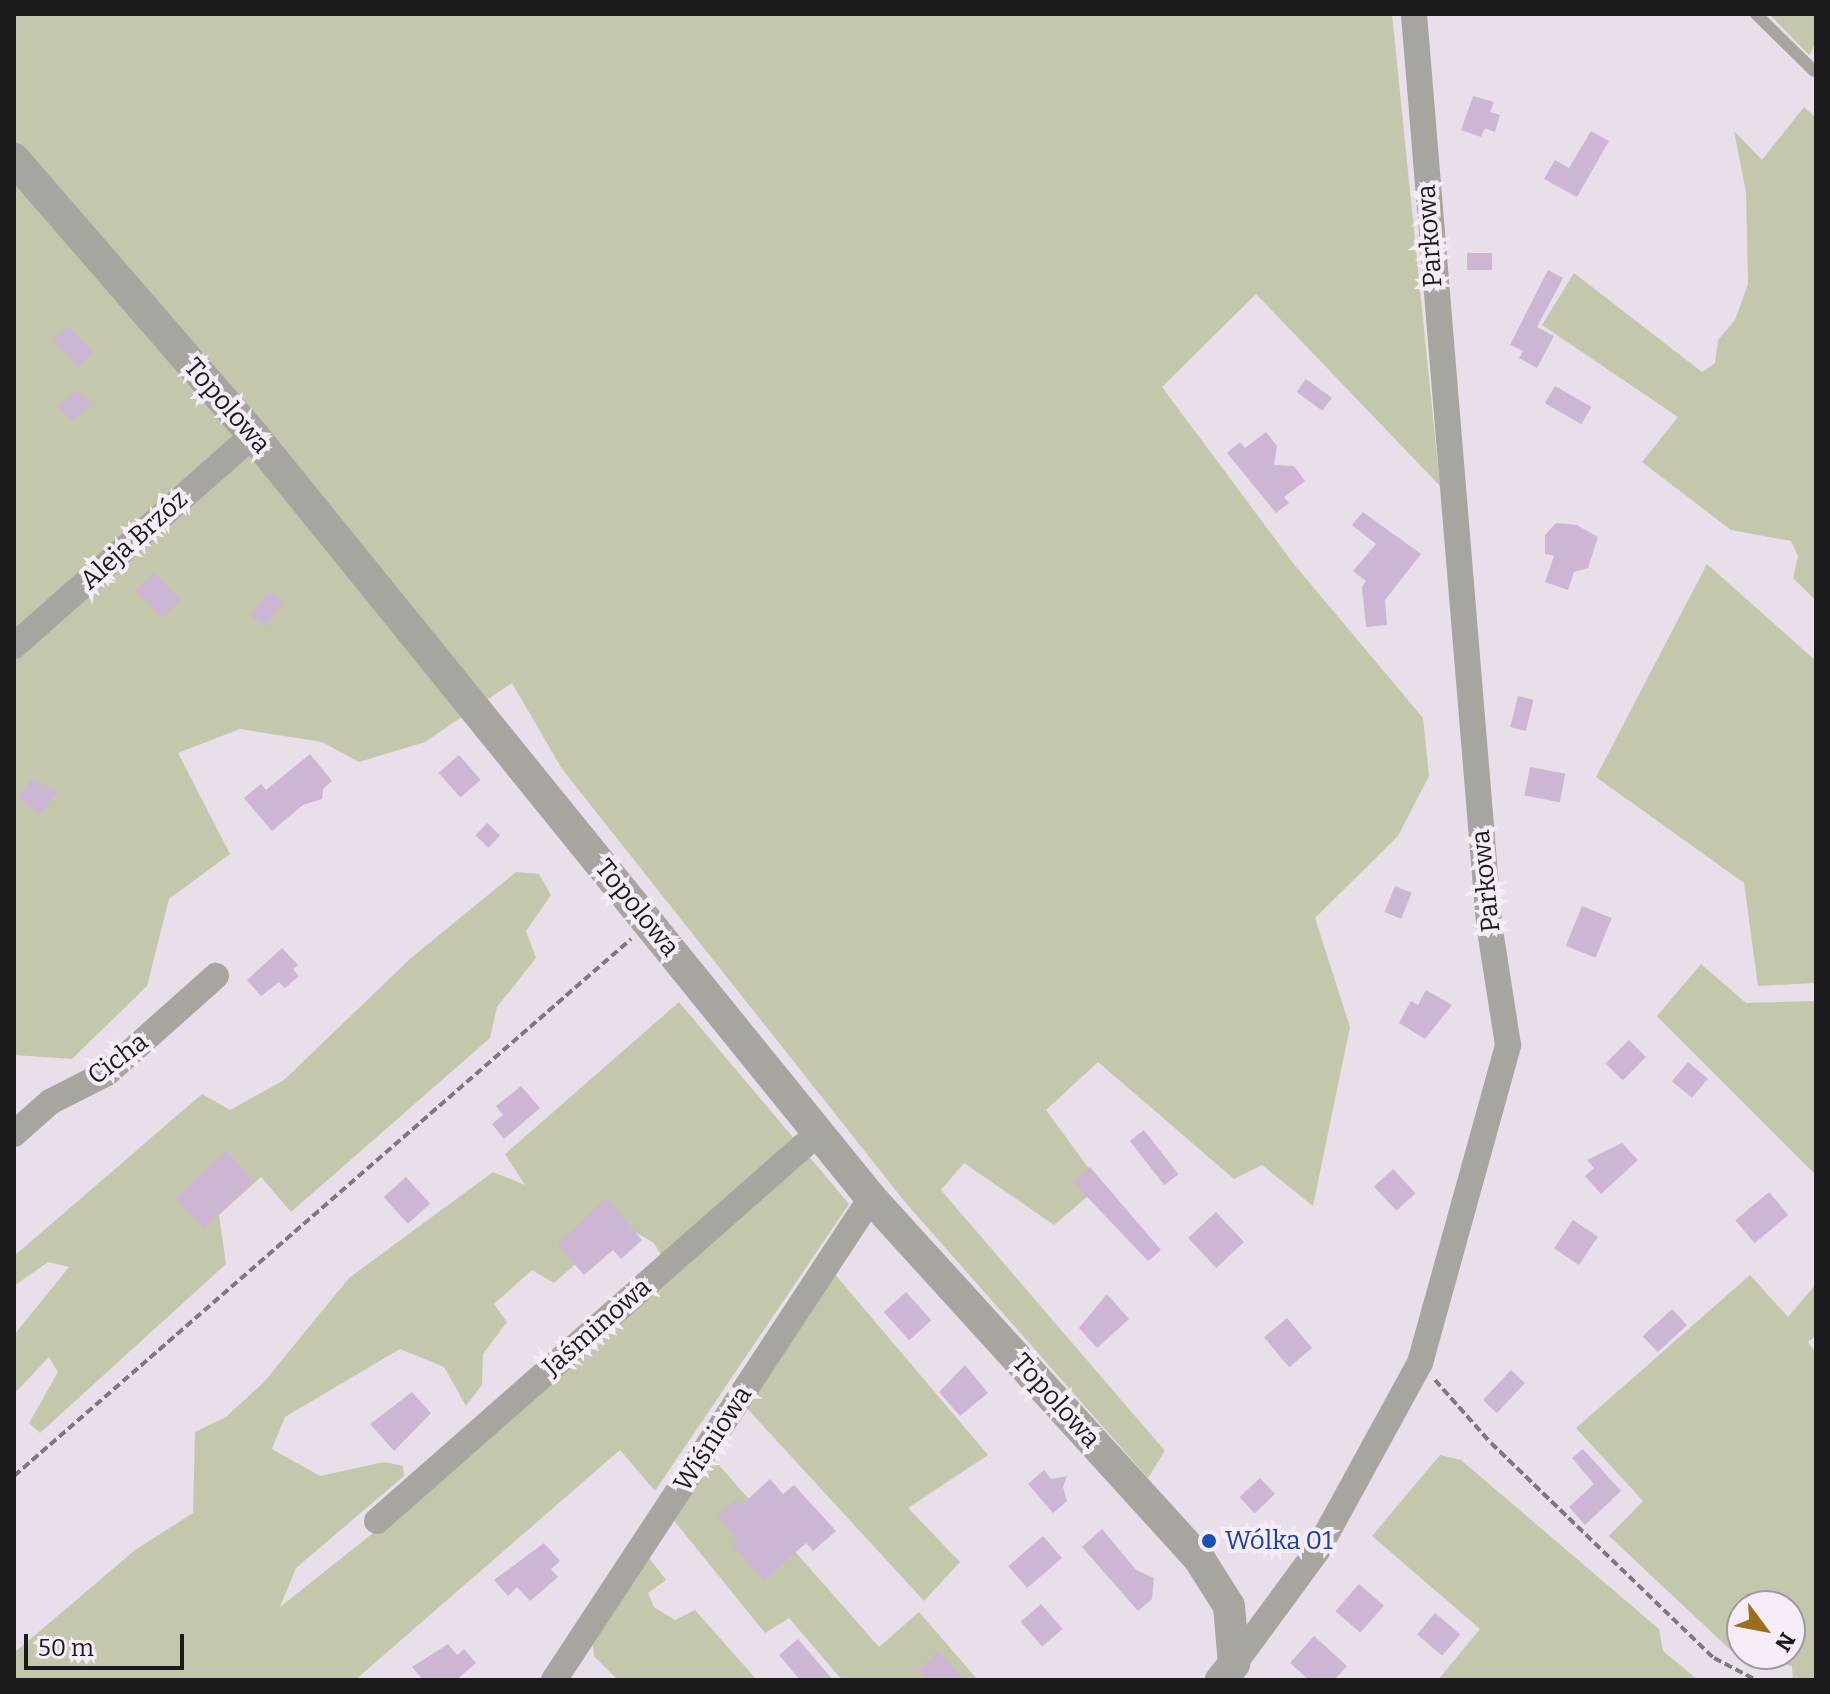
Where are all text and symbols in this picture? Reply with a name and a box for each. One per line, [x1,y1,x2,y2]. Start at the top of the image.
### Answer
street label: Parkowa [1411,184,1449,288]
street label: Topolowa [177,352,277,460]
street label: Aleja Brzóz [74,484,194,596]
street label: Parkowa [1465,828,1507,934]
street label: Topolowa [588,853,686,963]
street label: Cicha [82,1026,154,1092]
street label: Jaśminowa [537,1272,657,1382]
street label: Topolowa [1006,1348,1106,1454]
street label: Wiśniowa [667,1381,759,1497]
place label: Wólka 01 [1225,1525,1333,1557]
marker: Wólka 01 [1200,1532,1218,1550]
north arrow [1726,1590,1806,1670]
scale bar [28,1618,188,1668]
text: N [1769,1628,1801,1656]
text: 50 m [38,1634,94,1662]

